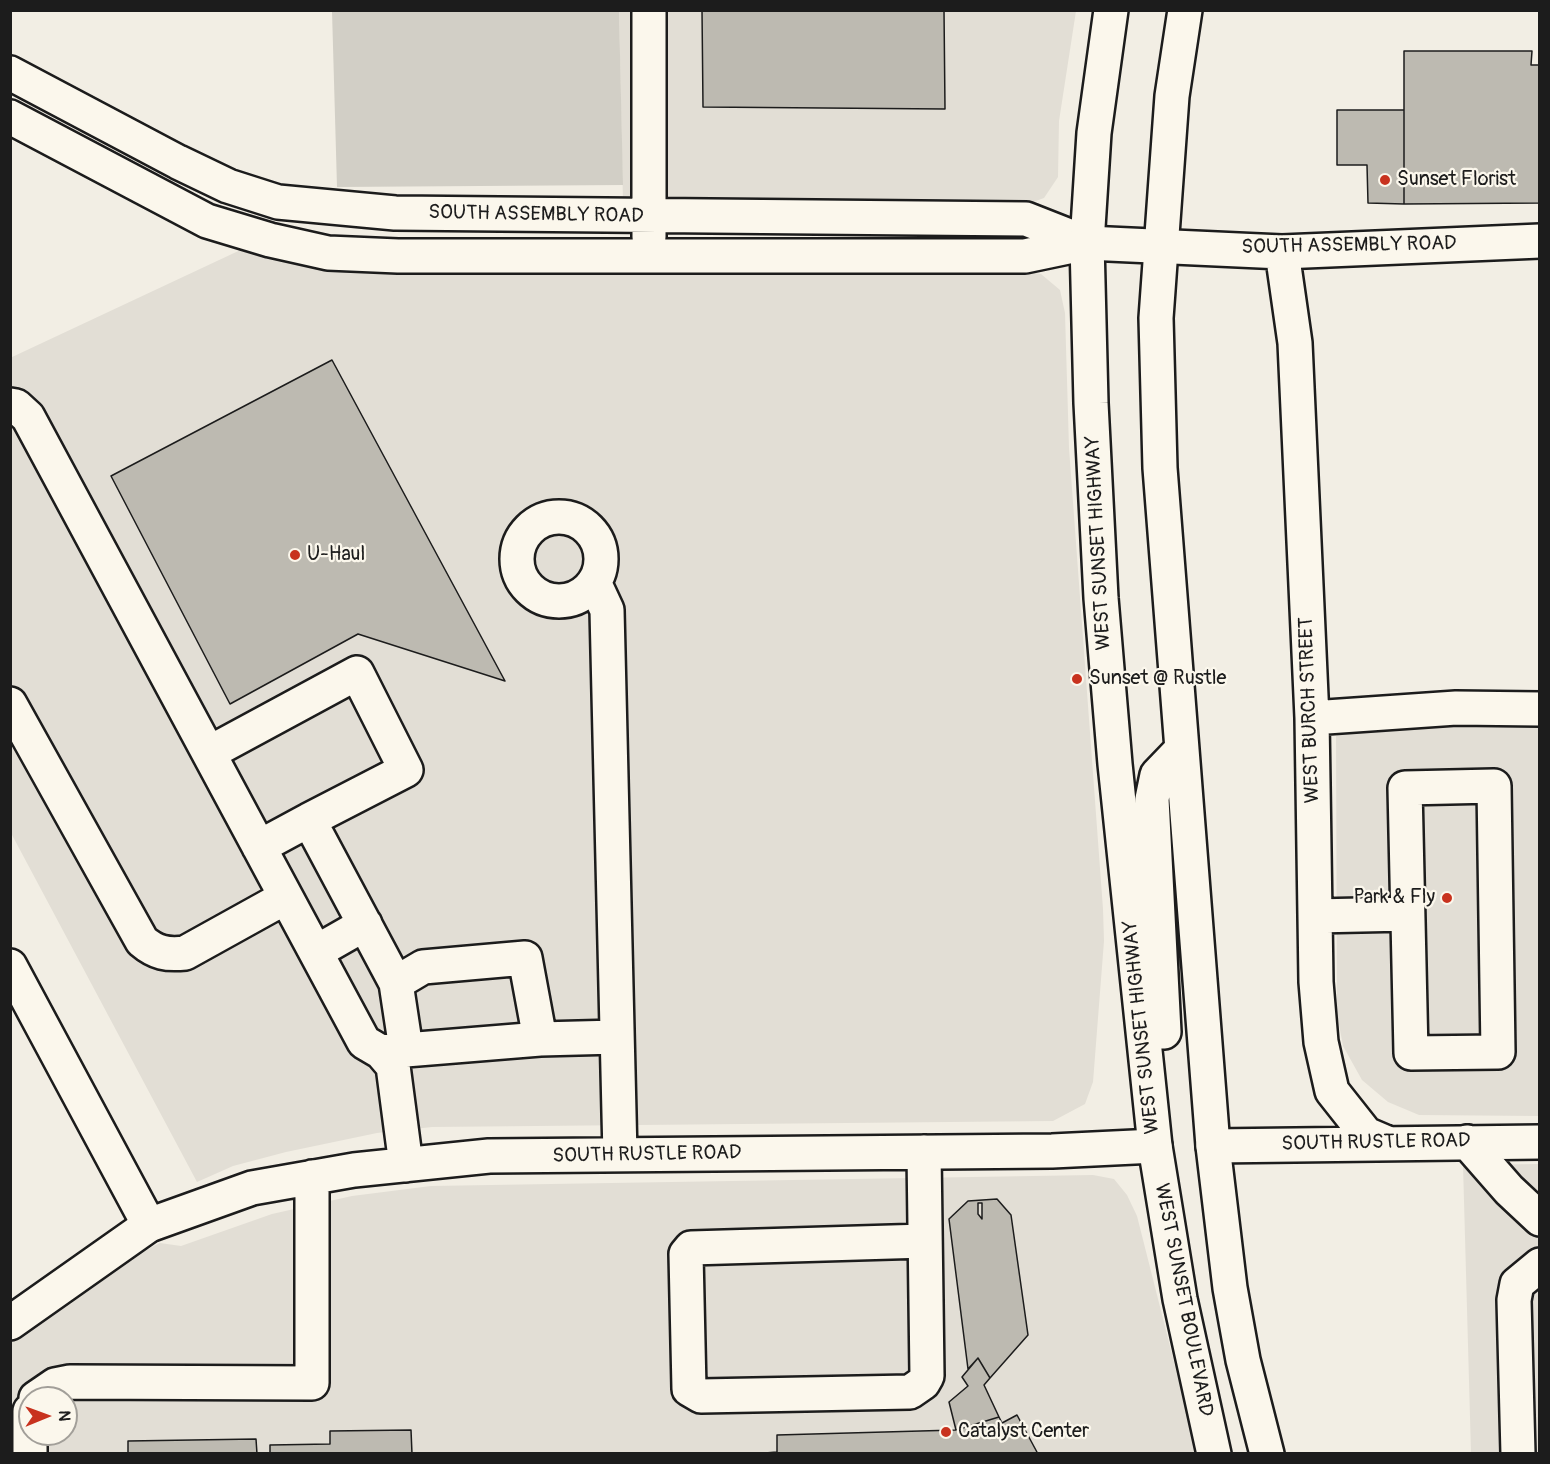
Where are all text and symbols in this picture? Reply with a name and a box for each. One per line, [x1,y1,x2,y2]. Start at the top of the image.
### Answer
place label: Sunset Florist [1397,168,1516,192]
marker: Sunset Florist [1378,173,1392,187]
street label: SOUTH ASSEMBLY ROAD [428,201,644,229]
street label: SOUTH ASSEMBLY ROAD [1241,232,1457,260]
street label: WEST SUNSET HIGHWAY [1081,435,1117,651]
place label: U-Haul [307,543,365,567]
marker: U-Haul [288,548,302,562]
street label: WEST BURCH STREET [1295,616,1325,804]
place label: Sunset @ Rustle [1089,667,1226,691]
marker: Sunset @ Rustle [1070,672,1084,686]
place label: Park & Fly [1353,886,1435,910]
marker: Park & Fly [1440,891,1454,905]
street label: WEST SUNSET HIGHWAY [1119,919,1165,1135]
street label: SOUTH RUSTLE ROAD [1281,1129,1471,1157]
street label: SOUTH RUSTLE ROAD [552,1141,742,1169]
street label: WEST SUNSET BOULEVARD [1149,1181,1217,1419]
north arrow [18,1386,78,1446]
text: N [54,1410,74,1421]
place label: Catalyst Center [958,1420,1089,1444]
marker: Catalyst Center [939,1425,953,1439]

